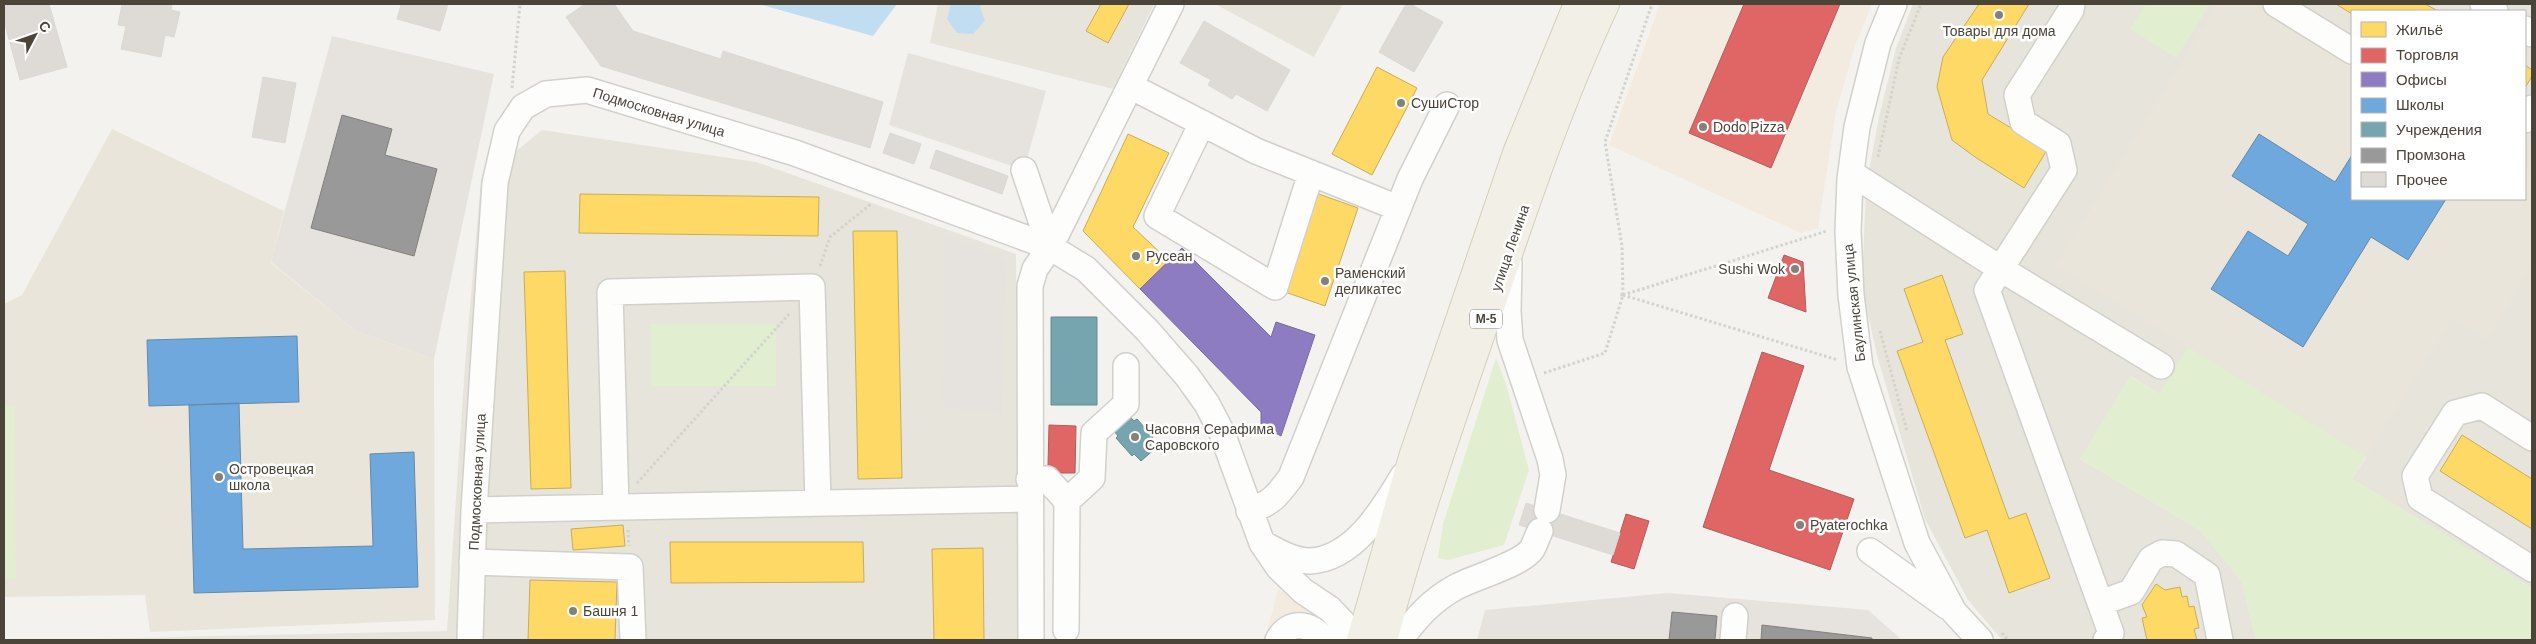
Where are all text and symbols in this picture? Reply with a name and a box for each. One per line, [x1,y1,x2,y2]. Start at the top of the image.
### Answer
marker: Товары для дома [1993,9,2005,21]
north arrow [10,10,60,60]
legend [2351,10,2526,200]
text: С [35,17,54,36]
text: Жильё [2396,21,2443,38]
place label: Товары для дома [1942,23,2056,39]
text: Торговля [2396,46,2459,63]
text: Офисы [2396,71,2447,88]
street label: Подмосковная улица [591,84,727,140]
place label: СушиСтор [1411,95,1479,111]
text: Школы [2396,96,2444,113]
marker: СушиСтор [1395,97,1407,109]
place label: Dodo Pizza [1713,119,1785,135]
marker: Dodo Pizza [1697,121,1709,133]
text: Учреждения [2396,121,2482,138]
text: Промзона [2396,146,2466,163]
text: Прочее [2396,171,2448,188]
street label: улица Ленина [1488,202,1532,293]
street label: Баулинская улица [1840,243,1868,363]
place label: Русеан [1146,248,1192,264]
marker: Русеан [1130,250,1142,262]
place label: Sushi Wok [1718,261,1786,277]
marker: Sushi Wok [1789,263,1801,275]
place label: Раменский деликатес [1335,265,1406,297]
marker: Раменский деликатес [1319,275,1331,287]
road number: М-5 [1470,310,1502,328]
street label: Подмосковная улица [465,413,489,551]
place label: Часовня Серафима Саровского [1145,421,1274,453]
marker: Часовня Серафима Саровского [1129,431,1141,443]
place label: Островецкая школа [229,461,314,493]
marker: Островецкая школа [213,471,225,483]
place label: Pyaterochka [1810,517,1888,533]
marker: Pyaterochka [1794,519,1806,531]
place label: Башня 1 [583,603,638,619]
marker: Башня 1 [567,605,579,617]

